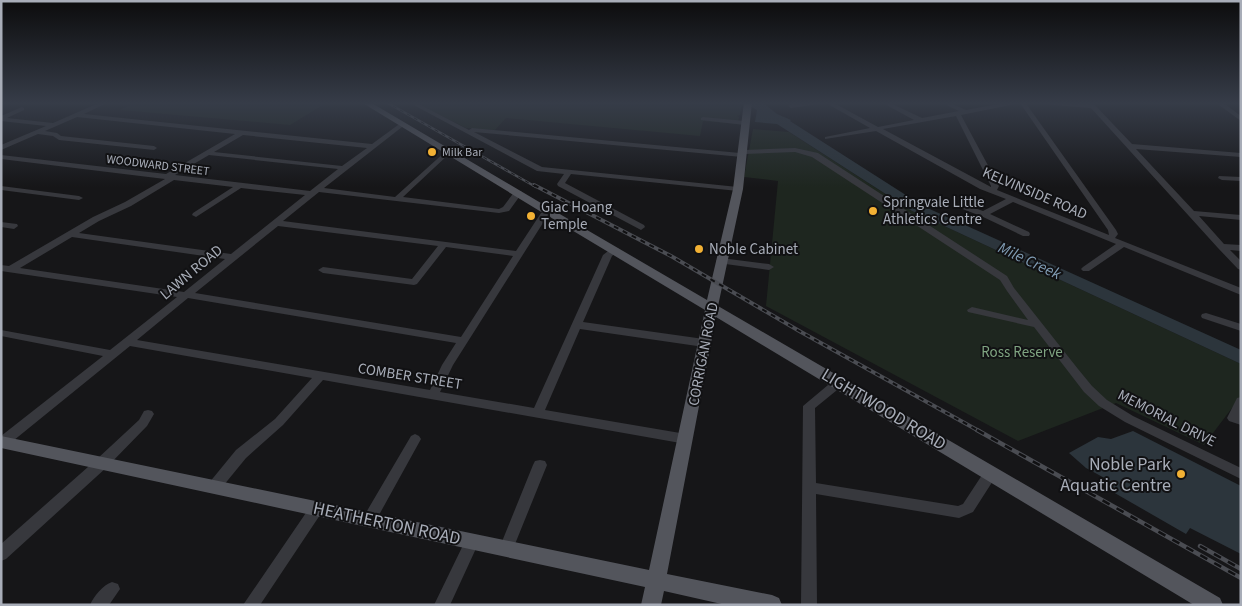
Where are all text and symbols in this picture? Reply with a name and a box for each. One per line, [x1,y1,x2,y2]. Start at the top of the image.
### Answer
place label: Milk Bar [442,144,483,161]
marker: Milk Bar [426,146,438,158]
street label: WOODWARD STREET [105,151,211,180]
street label: KELVINSIDE ROAD [979,162,1090,225]
place label: Springvale Little Athletics Centre [883,192,985,230]
place label: Giac Hoang Temple [541,197,613,235]
marker: Springvale Little Athletics Centre [867,205,879,217]
marker: Giac Hoang Temple [525,210,537,222]
water label: Mile Creek [995,237,1065,285]
place label: Noble Cabinet [709,239,798,260]
street label: LAWN ROAD [156,240,227,305]
marker: Noble Cabinet [693,243,705,255]
street label: CORRIGAN ROAD [683,301,724,408]
park label: Ross Reserve [981,342,1063,363]
street label: COMBER STREET [356,358,464,395]
street label: LIGHTWOOD ROAD [817,362,951,457]
street label: MEMORIAL DRIVE [1114,385,1220,452]
place label: Noble Park Aquatic Centre [1060,452,1171,498]
marker: Noble Park Aquatic Centre [1175,468,1187,480]
street label: HEATHERTON ROAD [311,496,463,551]

